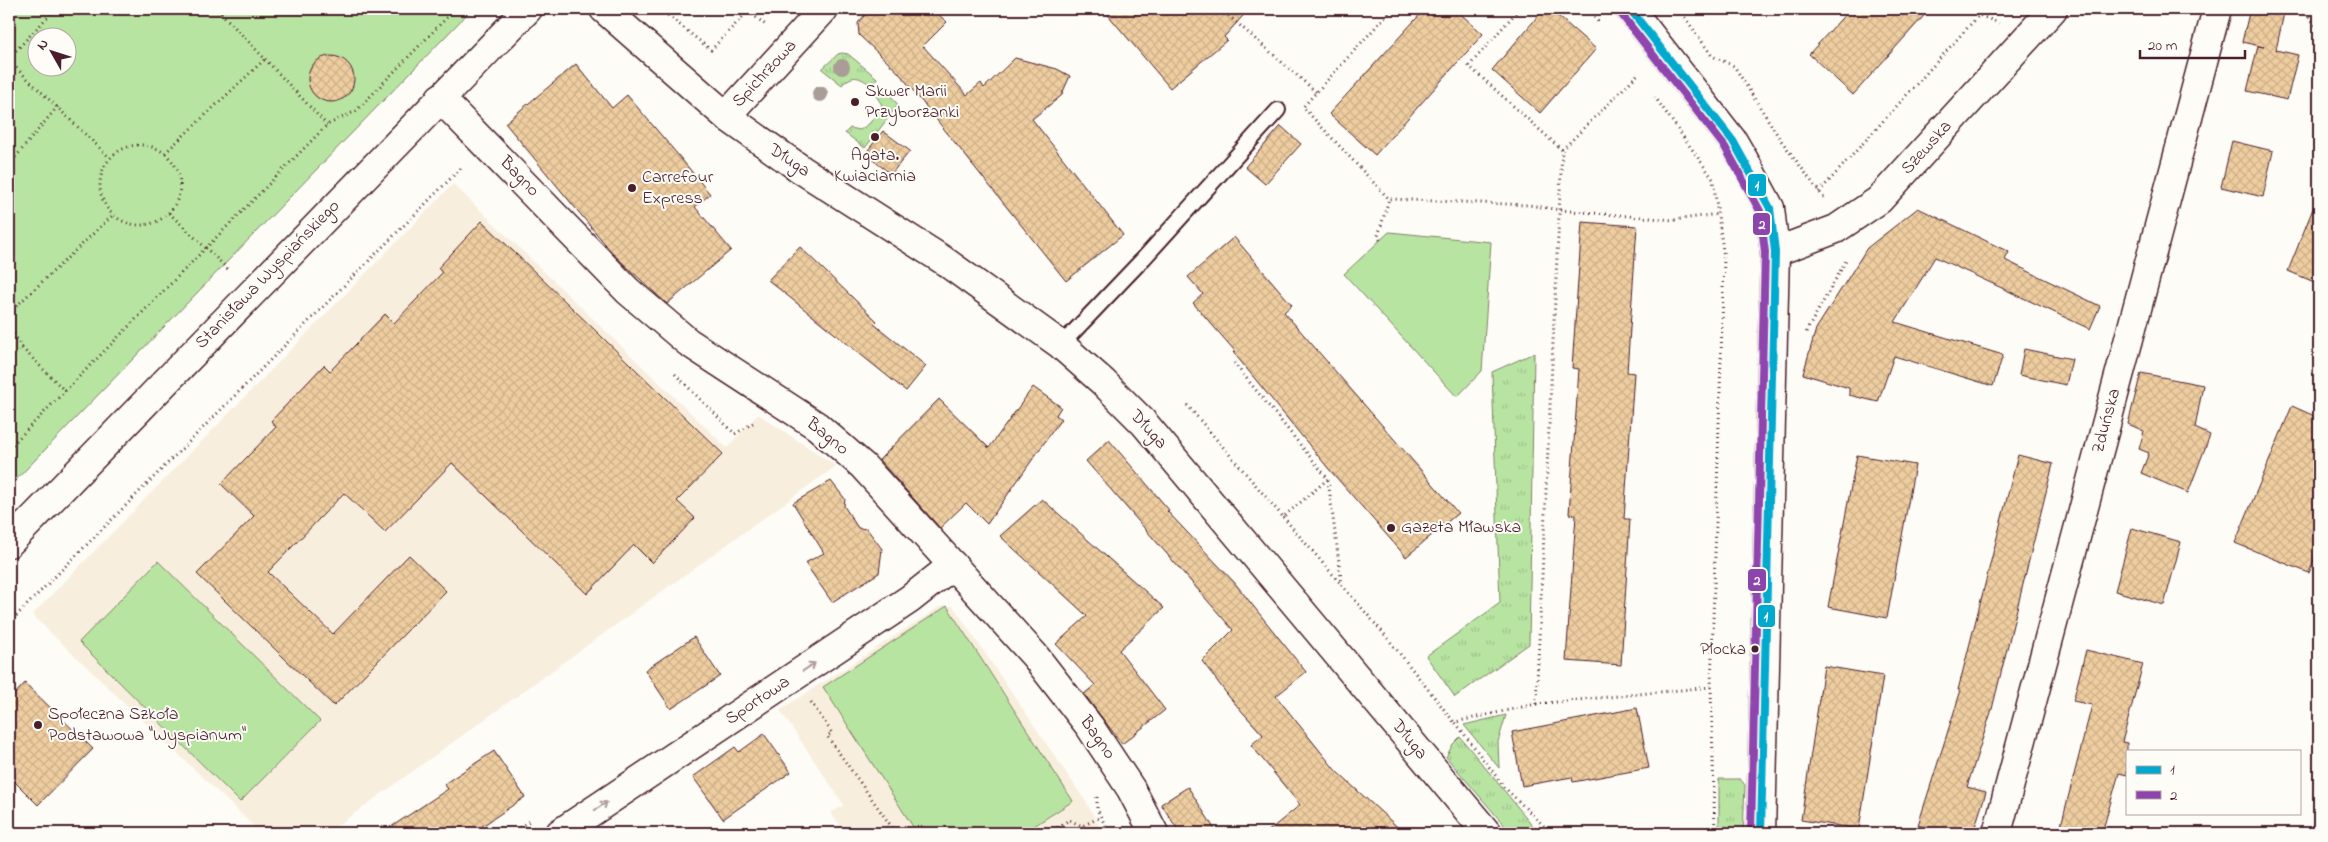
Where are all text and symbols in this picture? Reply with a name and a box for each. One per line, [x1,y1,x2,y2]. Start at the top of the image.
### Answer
north arrow [28,28,78,78]
scale bar [2140,28,2246,60]
text: N [32,34,54,55]
street label: Spichrzowa [726,34,804,114]
text: 20 m [2148,35,2178,57]
place label: Skwer Marii Przyborzanki [865,79,959,126]
marker: Skwer Marii Przyborzanki [849,96,861,108]
street label: Szewska [1895,115,1959,181]
marker: Agata. Kwiaciarnia [869,131,881,143]
street label: Długa [762,137,815,185]
place label: Agata. Kwiaciarnia [834,143,916,190]
street label: Bagno [492,150,545,204]
place label: Carrefour Express [642,165,714,212]
line badge: 1 [1747,173,1767,197]
text: 1 [1755,176,1760,197]
marker: Carrefour Express [626,182,638,194]
street label: Stanisława Wyspiańskiego [190,194,347,356]
line badge: 2 [1752,212,1771,236]
text: 2 [1758,215,1766,236]
street label: Zduńska [2086,386,2128,456]
street label: Długa [1122,404,1173,456]
street label: Bagno [799,411,854,463]
place label: Gazeta Mławska [1401,515,1521,541]
marker: Gazeta Mławska [1385,522,1397,534]
line badge: 2 [1747,568,1767,592]
text: 2 [1753,571,1761,592]
line badge: 1 [1757,604,1776,628]
text: 1 [1764,607,1769,628]
place label: Płocka [1700,637,1746,662]
marker: Płocka [1750,644,1760,654]
one-way arrow [801,662,815,672]
street label: Sportowa [720,670,796,732]
place label: Społeczna Szkoła Podstawowa "Wyspianum" [48,702,246,749]
street label: Bagno [1071,710,1121,766]
street label: Długa [1383,713,1433,766]
marker: Społeczna Szkoła Podstawowa "Wyspianum" [32,719,44,731]
legend [2126,750,2300,814]
text: 1 [2170,759,2175,781]
text: 2 [2170,785,2178,807]
one-way arrow [594,801,608,811]

